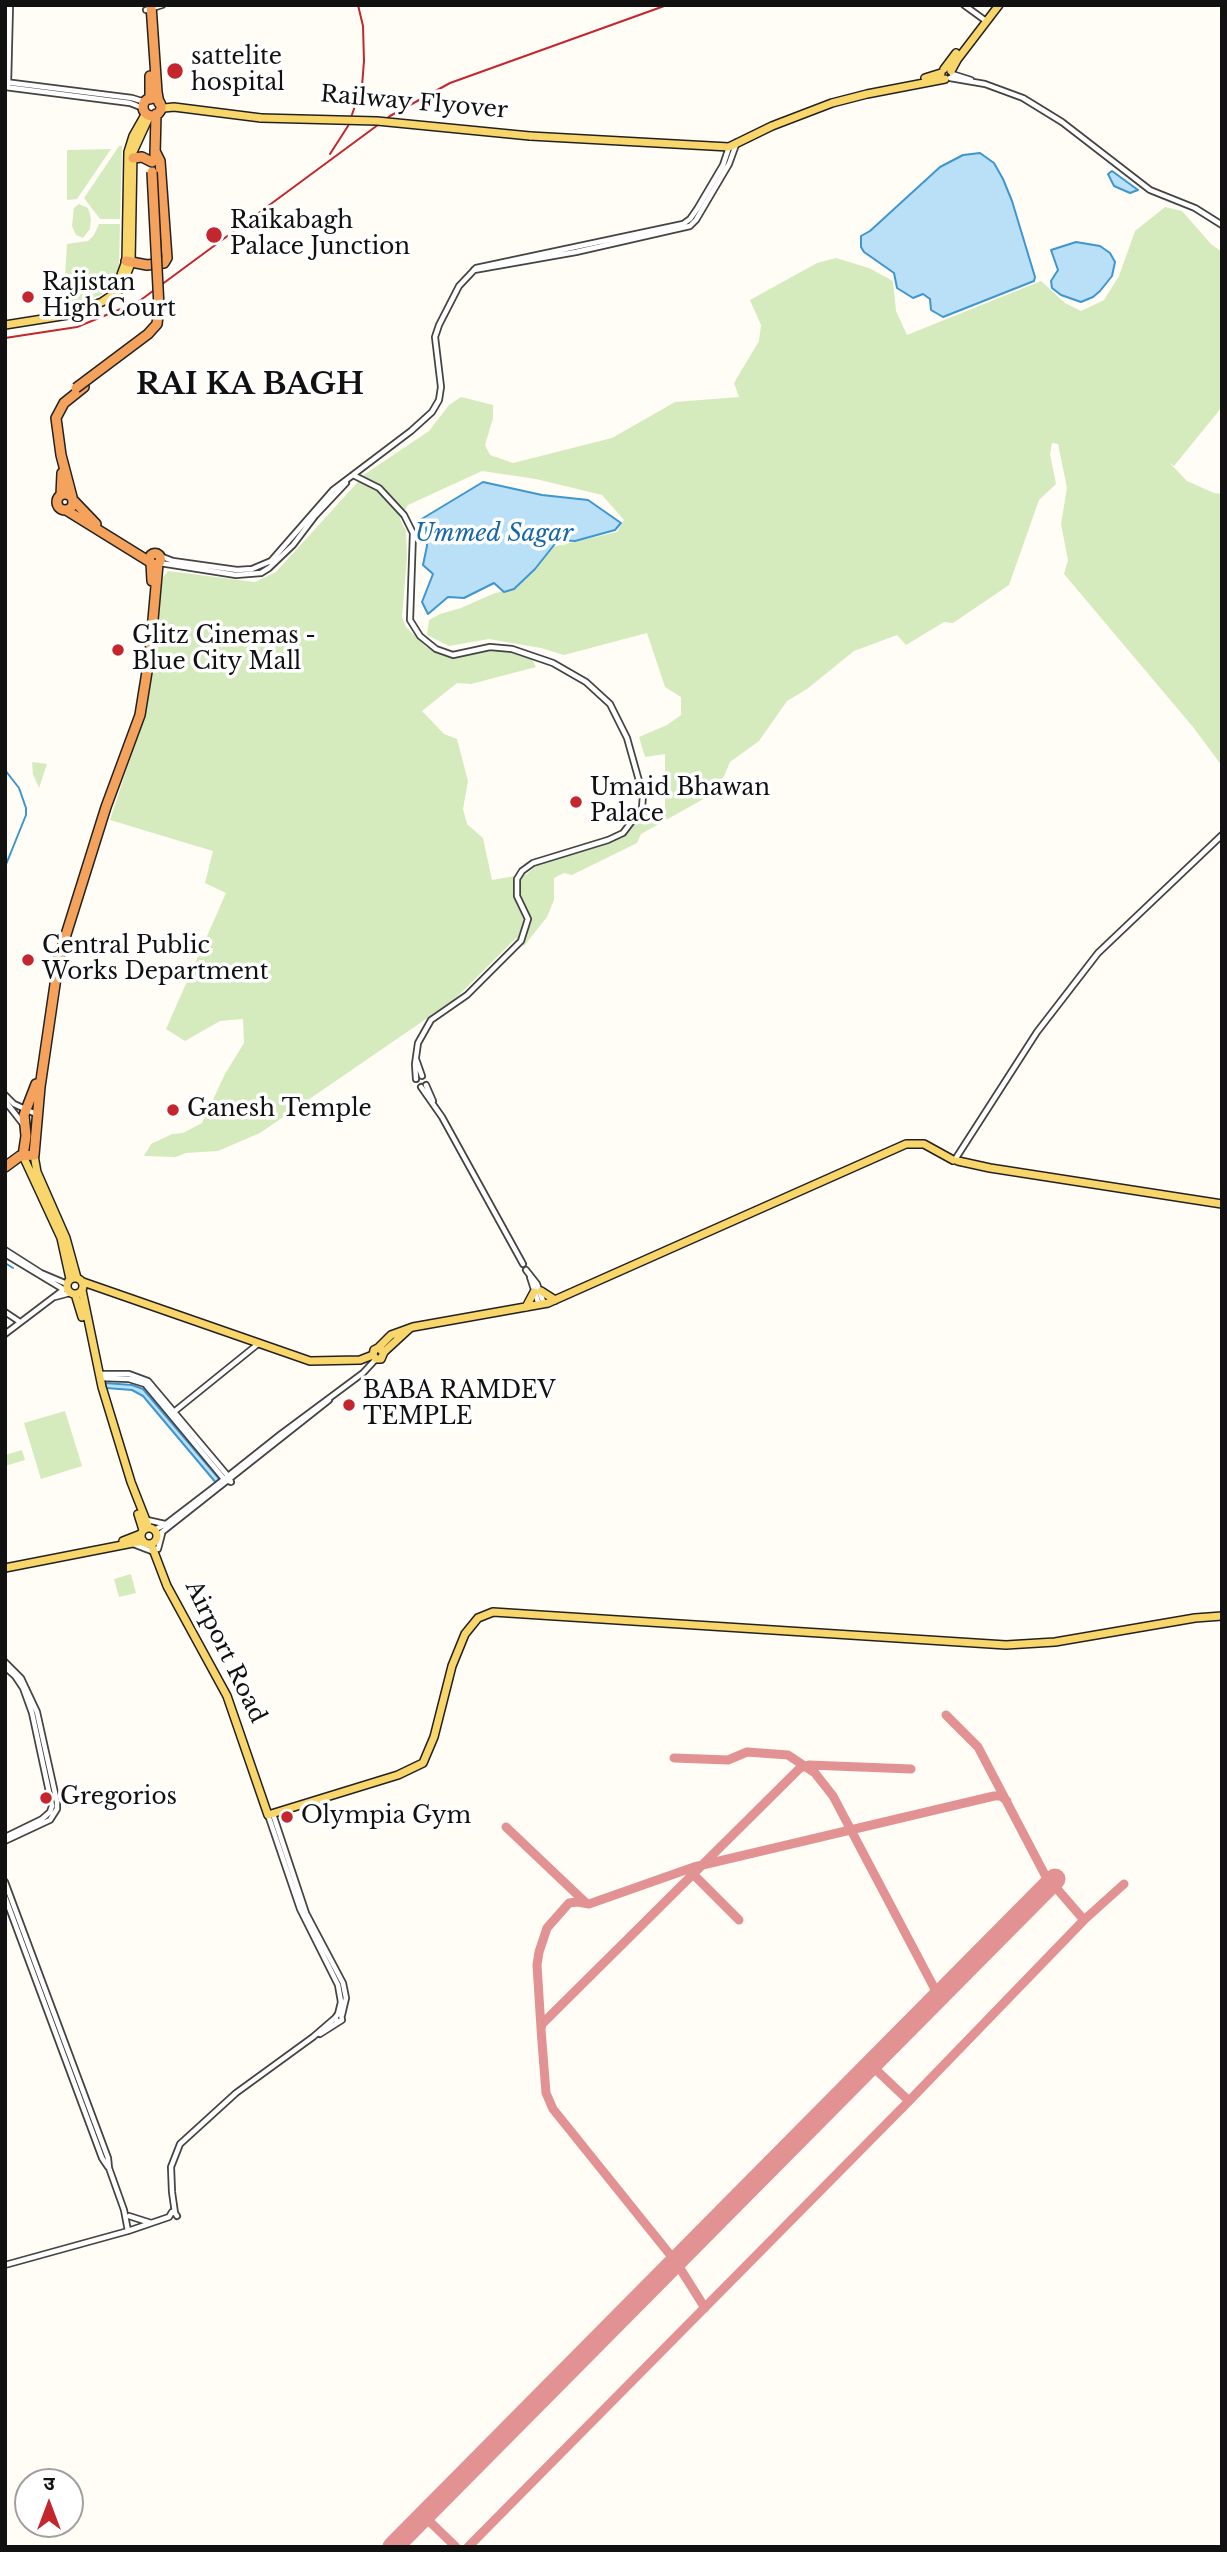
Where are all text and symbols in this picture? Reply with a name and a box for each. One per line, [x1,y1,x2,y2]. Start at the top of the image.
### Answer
place label: sattelite hospital [191,44,285,98]
marker: sattelite hospital [165,61,185,81]
street label: Railway Flyover [319,81,509,125]
place label: Raikabagh Palace Junction [230,208,410,262]
marker: Raikabagh Palace Junction [204,225,224,245]
place label: Rajistan High Court [42,270,176,324]
marker: Rajistan High Court [20,289,36,305]
district label: RAI KA BAGH [136,368,364,404]
water label: Ummed Sagar [415,520,573,548]
place label: Glitz Cinemas - Blue City Mall [132,623,316,677]
marker: Glitz Cinemas - Blue City Mall [110,642,126,658]
place label: Umaid Bhawan Palace [590,775,770,829]
marker: Umaid Bhawan Palace [568,794,584,810]
place label: Central Public Works Department [42,933,268,987]
marker: Central Public Works Department [20,952,36,968]
place label: Ganesh Temple [187,1096,372,1124]
marker: Ganesh Temple [165,1102,181,1118]
place label: BABA RAMDEV TEMPLE [363,1378,556,1432]
marker: BABA RAMDEV TEMPLE [341,1397,357,1413]
street label: Airport Road [179,1576,271,1728]
place label: Gregorios [60,1784,177,1812]
marker: Gregorios [38,1790,54,1806]
place label: Olympia Gym [301,1803,471,1831]
marker: Olympia Gym [279,1809,295,1825]
north arrow [14,2468,84,2538]
text: उ [43,2472,55,2495]

